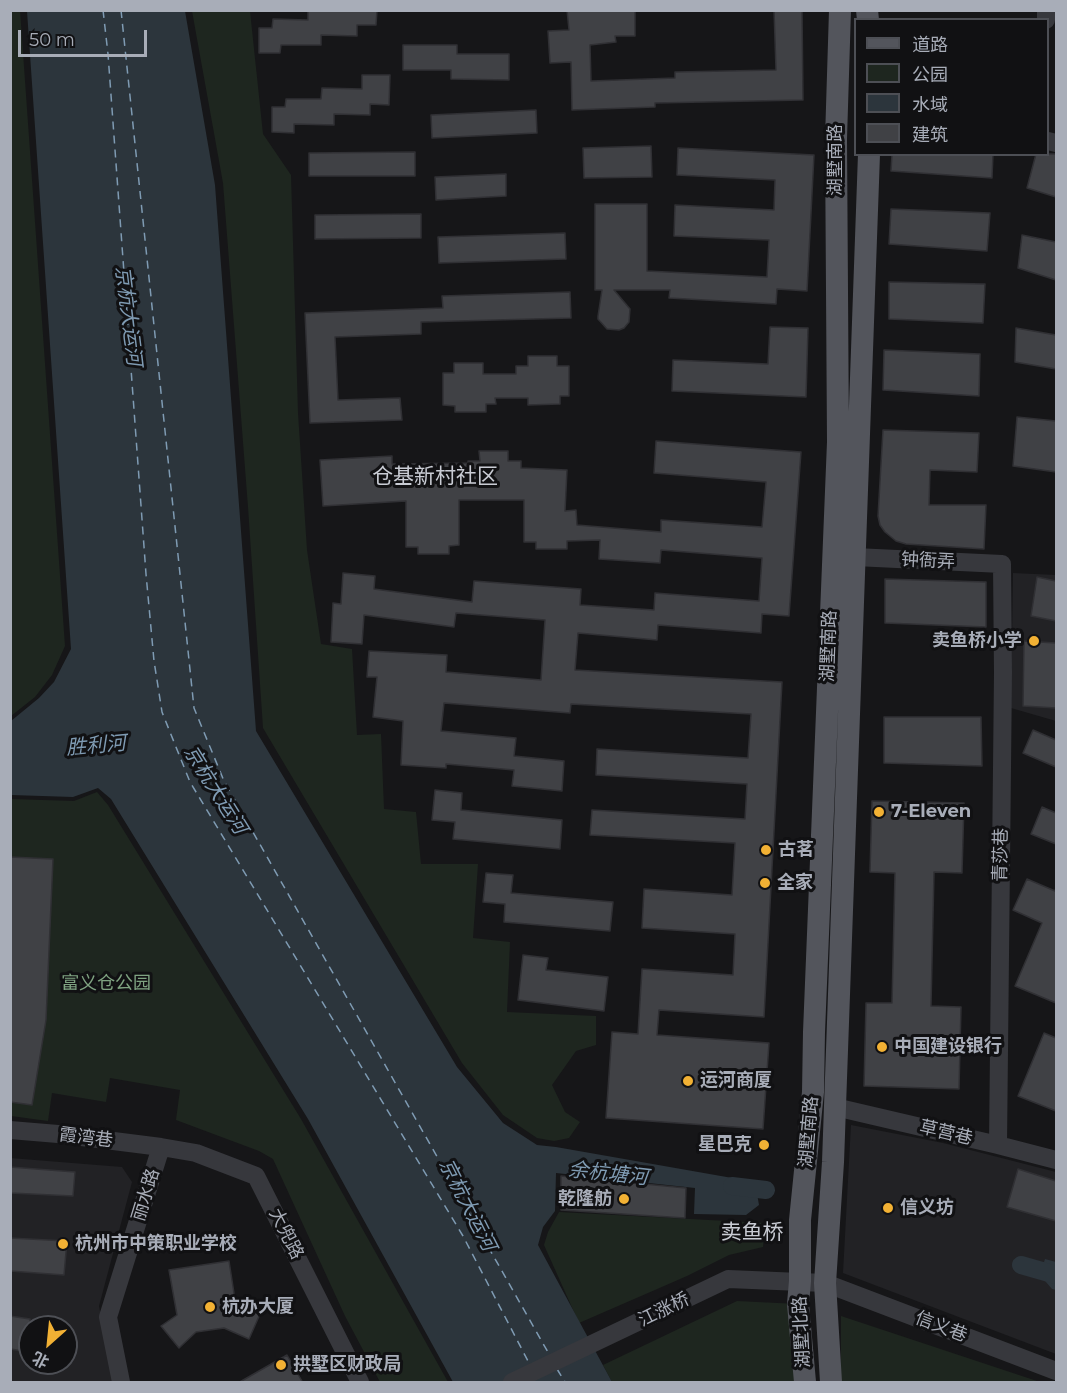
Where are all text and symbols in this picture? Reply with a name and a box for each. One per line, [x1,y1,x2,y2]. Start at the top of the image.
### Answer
scale bar [21,18,150,56]
legend [854,18,1049,156]
text: 50 m [29,29,75,51]
text: 道路 [912,34,948,56]
text: 公园 [912,64,948,86]
text: 水域 [912,94,948,116]
street label: 湖墅南路 [825,124,847,196]
text: 建筑 [912,124,948,146]
water label: 京杭大运河 [110,265,146,367]
district label: 仓基新村社区 [372,464,498,490]
street label: 钟衙弄 [900,549,956,573]
street label: 湖墅南路 [817,610,841,682]
place label: 卖鱼桥小学 [932,630,1022,652]
marker: 卖鱼桥小学 [1027,634,1041,648]
water label: 胜利河 [65,731,127,761]
water label: 京杭大运河 [178,741,252,839]
place label: 7-Eleven [891,801,971,823]
marker: 7-Eleven [872,805,886,819]
street label: 青莎巷 [990,828,1012,882]
place label: 古茗 [778,839,814,861]
marker: 古茗 [759,843,773,857]
place label: 全家 [777,872,813,894]
marker: 全家 [758,876,772,890]
park label: 富义仓公园 [61,973,151,995]
place label: 中国建设银行 [894,1036,1002,1058]
marker: 中国建设银行 [875,1040,889,1054]
place label: 运河商厦 [700,1070,772,1092]
marker: 运河商厦 [681,1074,695,1088]
street label: 湖墅南路 [795,1095,823,1169]
street label: 草营巷 [917,1116,975,1150]
street label: 霞湾巷 [58,1124,114,1152]
place label: 星巴克 [698,1134,752,1156]
marker: 星巴克 [757,1138,771,1152]
water label: 京杭大运河 [434,1155,500,1255]
water label: 余杭塘河 [567,1158,649,1190]
street label: 丽水路 [128,1166,164,1224]
place label: 乾隆舫 [558,1188,612,1210]
marker: 乾隆舫 [617,1192,631,1206]
place label: 信义坊 [900,1197,954,1219]
marker: 信义坊 [881,1201,895,1215]
street label: 大兜路 [264,1205,308,1263]
district label: 卖鱼桥 [721,1220,783,1246]
place label: 杭州市中策职业学校 [75,1233,237,1255]
marker: 杭州市中策职业学校 [56,1237,70,1251]
street label: 江涨桥 [635,1288,693,1332]
street label: 湖墅北路 [789,1295,815,1369]
place label: 杭办大厦 [222,1296,294,1318]
marker: 杭办大厦 [203,1300,217,1314]
street label: 信义巷 [912,1307,970,1347]
north arrow [18,1315,78,1375]
text: 北 [29,1348,52,1372]
place label: 拱墅区财政局 [293,1354,401,1376]
marker: 拱墅区财政局 [274,1358,288,1372]

